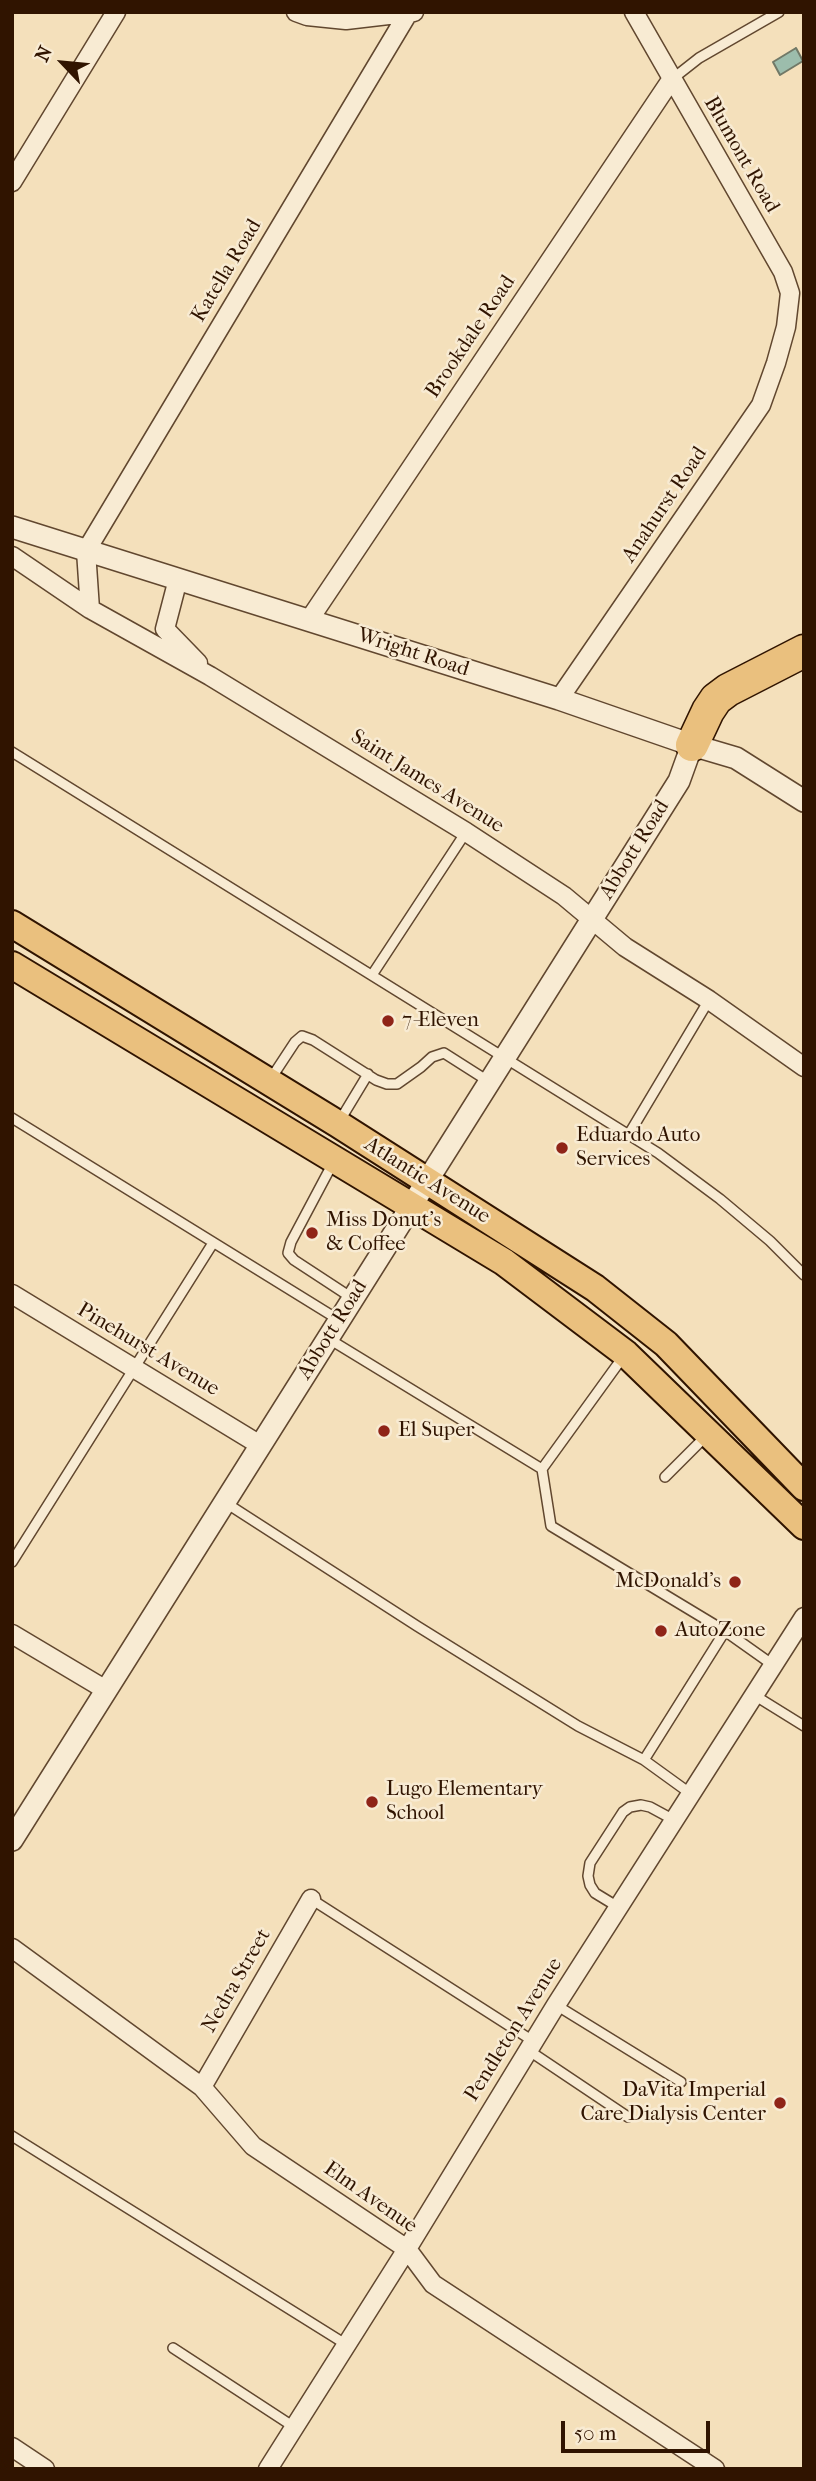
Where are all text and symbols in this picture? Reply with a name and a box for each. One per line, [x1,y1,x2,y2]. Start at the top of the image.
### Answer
north arrow [28,28,98,98]
text: N [31,42,57,65]
street label: Blumont Road [698,92,784,218]
street label: Katella Road [186,215,268,327]
street label: Brookdale Road [421,271,521,403]
street label: Anahurst Road [617,442,713,568]
street label: Wright Road [354,623,472,683]
street label: Saint James Avenue [346,725,508,839]
street label: Abbott Road [595,796,675,904]
place label: 7-Eleven [402,1008,479,1034]
marker: 7-Eleven [380,1013,396,1029]
place label: Eduardo Auto Services [576,1123,700,1173]
street label: Atlantic Avenue [359,1132,495,1230]
marker: Eduardo Auto Services [554,1140,570,1156]
place label: Miss Donut's & Coffee [326,1208,441,1258]
marker: Miss Donut's & Coffee [304,1225,320,1241]
street label: Abbott Road [293,1276,373,1384]
street label: Pinehurst Avenue [72,1298,224,1402]
place label: El Super [398,1418,474,1444]
marker: El Super [376,1423,392,1439]
place label: McDonald's [615,1569,721,1595]
marker: McDonald's [727,1574,743,1590]
place label: AutoZone [675,1618,765,1644]
marker: AutoZone [653,1623,669,1639]
place label: Lugo Elementary School [386,1777,543,1827]
marker: Lugo Elementary School [364,1794,380,1810]
street label: Nedra Street [197,1925,277,2037]
street label: Pendleton Avenue [460,1954,568,2106]
place label: DaVita Imperial Care Dialysis Center [580,2078,766,2128]
marker: DaVita Imperial Care Dialysis Center [772,2095,788,2111]
street label: Elm Avenue [318,2157,422,2239]
scale bar [564,2408,713,2452]
text: 50 m [574,2421,617,2445]

